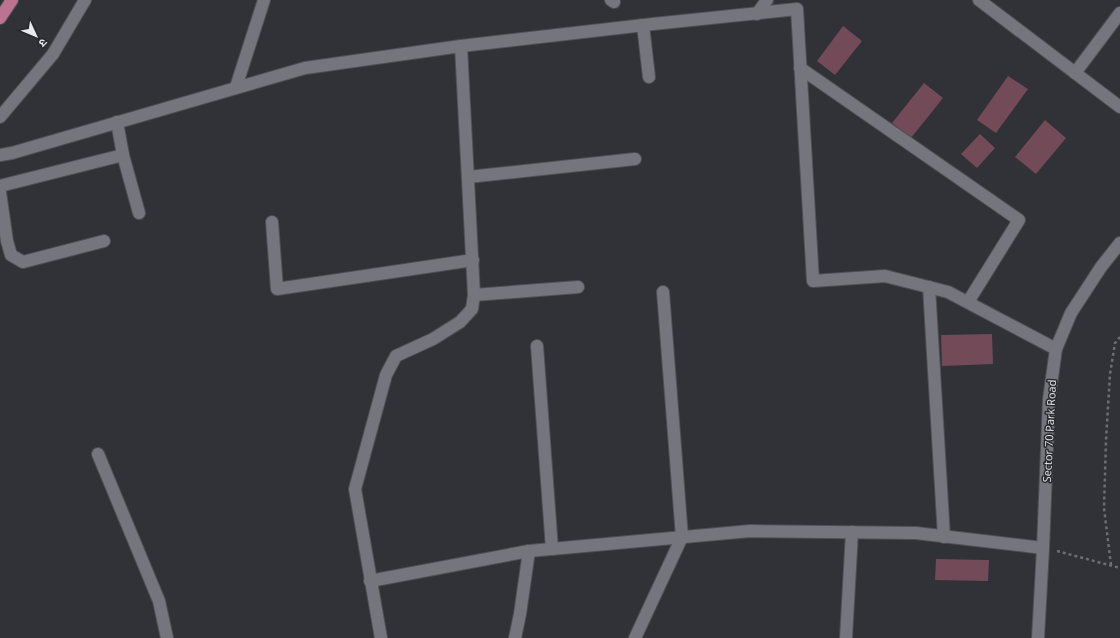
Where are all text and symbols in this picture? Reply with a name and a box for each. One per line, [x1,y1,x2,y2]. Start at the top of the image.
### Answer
north arrow [16,16,56,56]
text: उ [36,36,51,51]
street label: Sector 70 Park Road [1039,379,1059,483]

